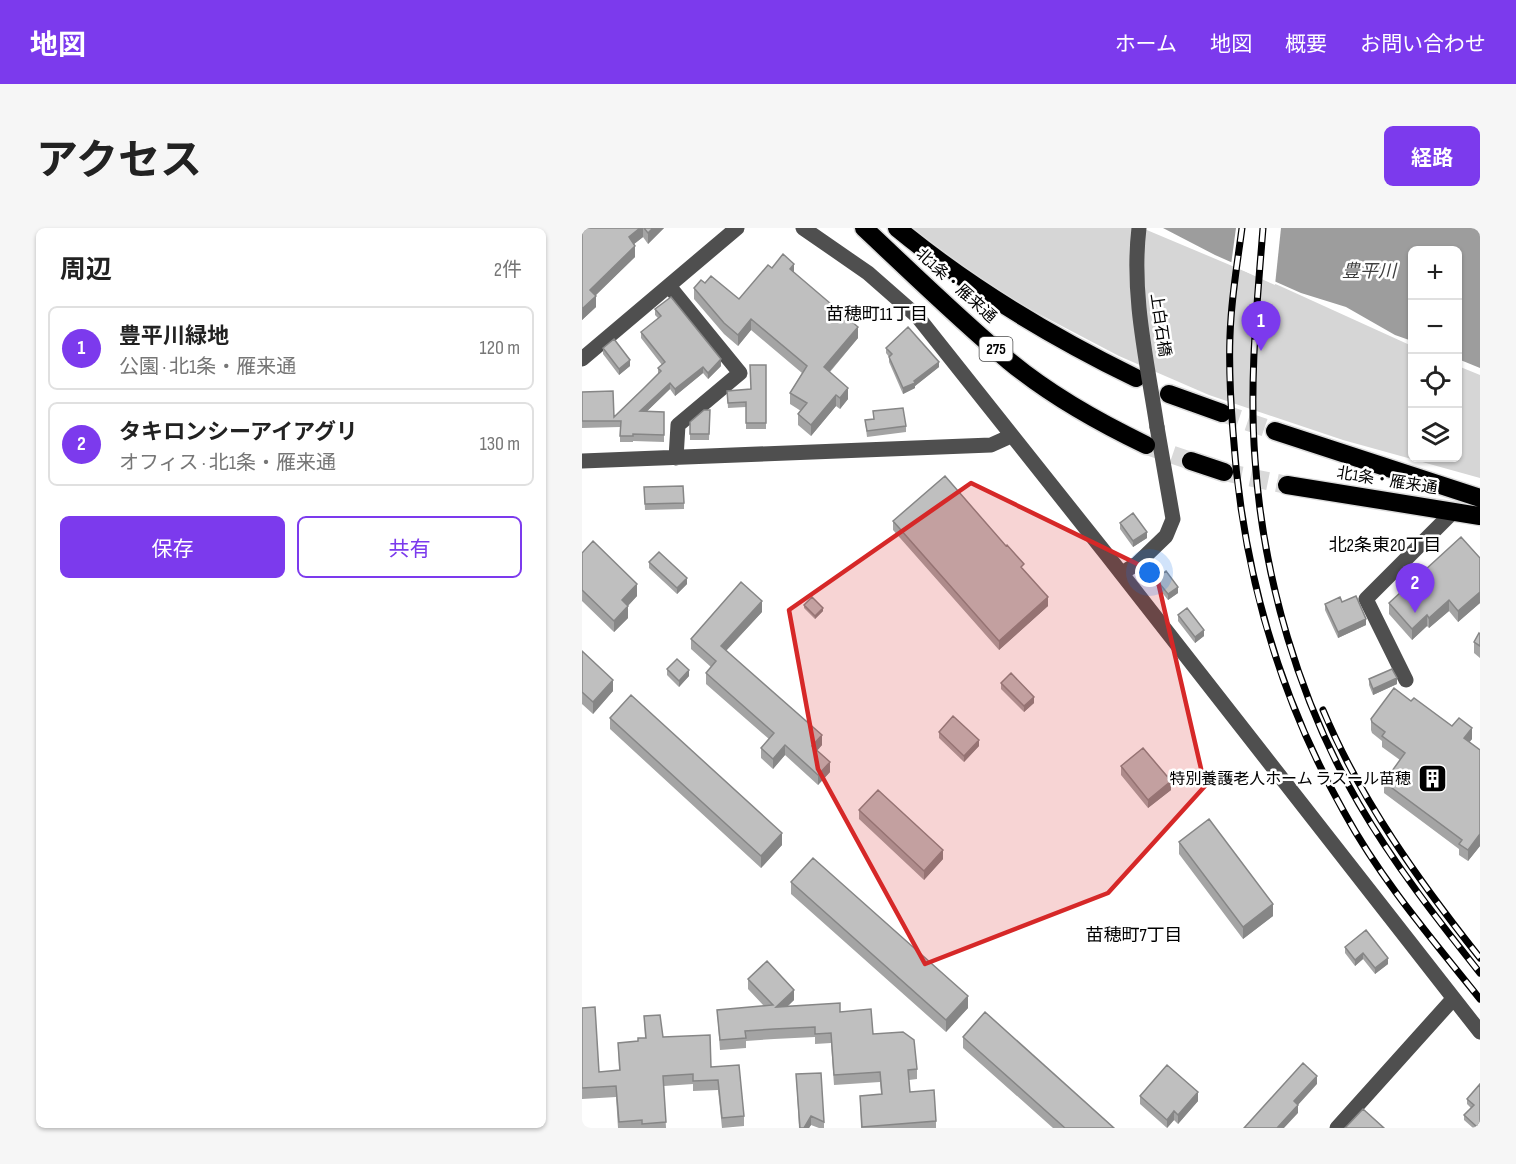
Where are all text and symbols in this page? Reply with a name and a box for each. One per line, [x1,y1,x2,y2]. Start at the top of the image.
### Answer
text: 地図 [30,29,86,62]
text: ホーム [1115,32,1177,57]
text: 地図 [1210,32,1252,57]
text: 概要 [1285,32,1327,57]
text: お問い合わせ [1360,32,1486,57]
button: 経路 [1384,126,1480,186]
text: アクセス [36,136,202,187]
street label: 北1条・雁来通 [912,245,1000,327]
map controls [1408,246,1462,462]
button: + [1408,246,1462,300]
text: 周辺 [60,255,112,286]
text: 2件 [494,258,522,282]
water label: 豊平川 [1342,261,1398,282]
street label: 上白石橋 [1146,292,1174,358]
button: − [1408,300,1462,354]
pin: 1 [1242,302,1280,351]
district label: 苗穂町11丁目 [826,304,928,325]
text: 豊平川緑地 [119,323,229,350]
text: 1 [78,336,85,360]
text: 120 m [480,336,520,360]
road number: 275 [980,337,1012,361]
button: locate [1408,354,1462,408]
text: 公園 · 北1条・雁来通 [119,355,296,379]
button: layers [1408,408,1462,462]
text: タキロンシーアイアグリ [119,419,358,446]
text: 2 [77,432,86,456]
text: 130 m [480,432,520,456]
text: オフィス · 北1条・雁来通 [119,451,336,475]
street label: 北1条・雁来通 [1335,464,1439,498]
button: 保存 [60,516,285,578]
button: 共有 [297,516,522,578]
district label: 北2条東20丁目 [1329,535,1441,556]
your location [1135,558,1164,587]
pin: 2 [1396,564,1434,613]
building icon: 特別養護老人ホーム ラスール苗穂 [1416,763,1448,795]
place label: 特別養護老人ホーム ラスール苗穂 [1169,770,1411,789]
district label: 苗穂町7丁目 [1085,925,1183,946]

